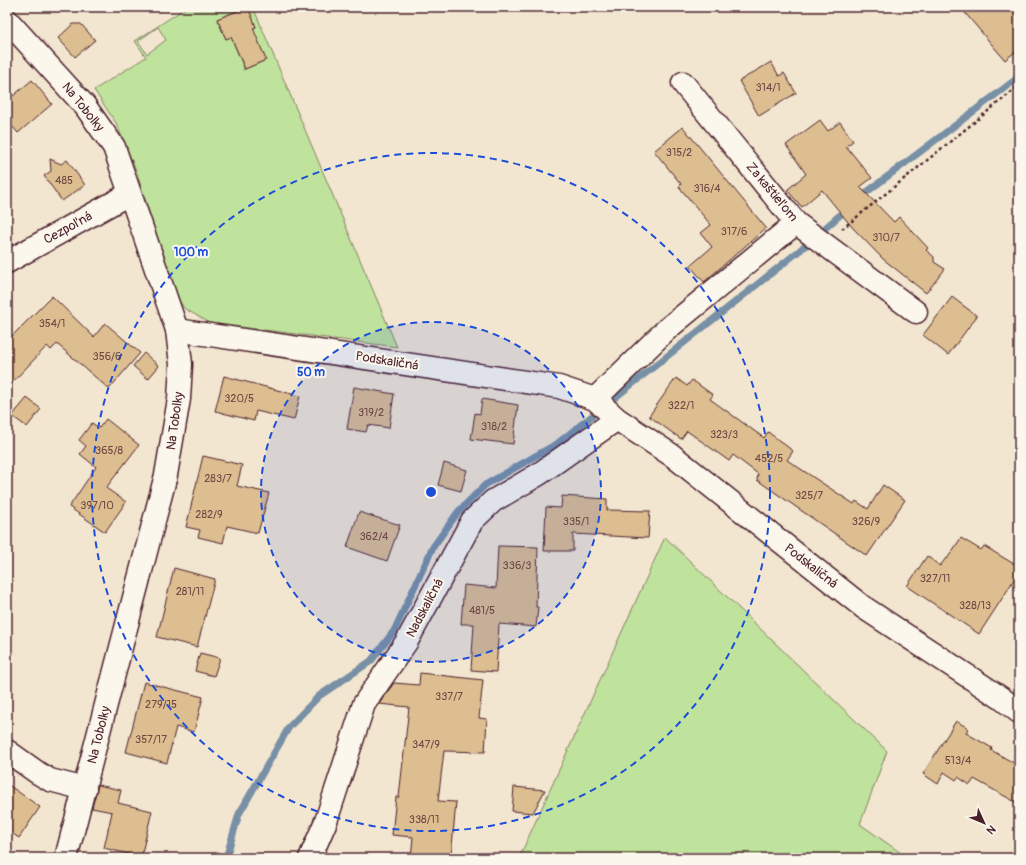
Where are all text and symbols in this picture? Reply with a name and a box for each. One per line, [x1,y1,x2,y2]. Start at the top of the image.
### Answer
street label: Na Tobolky [58,79,108,135]
house number: 314/1 [755,81,781,94]
house number: 315/2 [666,146,692,159]
street label: Za kaštieľom [743,159,801,225]
house number: 485 [55,174,73,187]
house number: 316/4 [693,182,721,195]
street label: Cezpoľná [41,208,95,248]
house number: 317/6 [721,225,747,238]
house number: 310/7 [872,231,900,244]
text: 100 m [174,245,209,260]
house number: 354/1 [39,317,65,330]
street label: Podskaličná [354,348,420,374]
house number: 356/6 [93,350,121,363]
text: 50 m [297,365,325,380]
street label: Na Tobolky [163,390,187,451]
house number: 320/5 [224,392,254,405]
house number: 322/1 [668,399,694,412]
house number: 319/2 [358,406,384,419]
house number: 318/2 [481,420,507,433]
house number: 323/3 [710,428,738,441]
house number: 365/8 [95,444,123,457]
house number: 452/5 [755,452,783,465]
house number: 283/7 [204,472,232,485]
centre of rings [424,485,438,499]
house number: 325/7 [795,489,823,502]
house number: 397/10 [80,499,114,512]
house number: 282/9 [195,508,223,521]
house number: 335/1 [563,515,589,528]
house number: 326/9 [852,515,880,528]
house number: 362/4 [359,530,389,543]
street label: Podskaličná [781,540,841,592]
house number: 336/3 [503,559,531,572]
house number: 327/11 [920,572,950,585]
street label: Nadskaličná [403,576,447,640]
house number: 281/11 [176,585,204,598]
house number: 328/13 [959,599,991,612]
house number: 481/5 [469,604,495,617]
house number: 337/7 [435,690,463,703]
house number: 279/15 [145,698,177,711]
street label: Na Tobolky [84,704,114,765]
house number: 357/17 [135,733,167,746]
house number: 347/9 [412,738,440,751]
house number: 513/4 [945,754,972,767]
north arrow [964,803,1004,843]
house number: 338/11 [409,813,439,826]
text: N [983,822,998,837]

